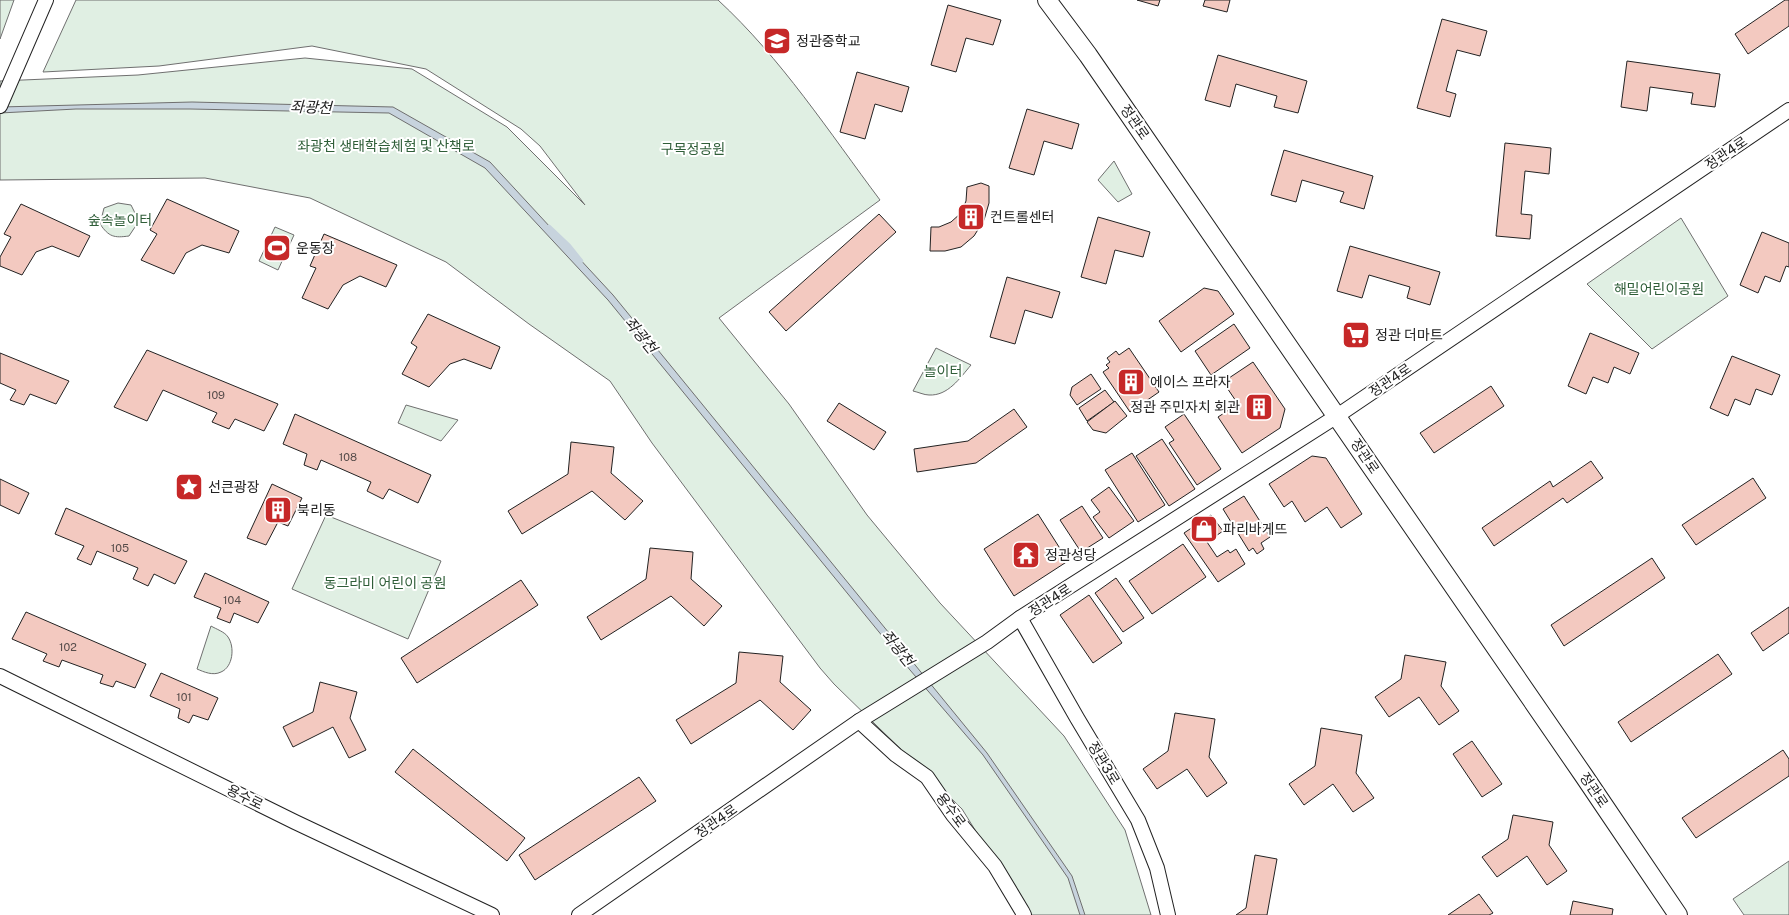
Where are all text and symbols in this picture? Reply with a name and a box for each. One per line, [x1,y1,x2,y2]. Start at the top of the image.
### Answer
school or university icon: 정관중학교 [762,26,792,56]
place label: 정관중학교 [796,33,861,49]
water label: 좌광천 [290,98,334,116]
street label: 정관로 [1117,102,1153,143]
street label: 정관4로 [1702,133,1750,173]
park label: 좌광천 생태학습체험 및 산책로 [297,138,475,154]
park label: 구목정공원 [661,141,725,157]
building icon: 컨트롤센터 [956,202,986,232]
place label: 컨트롤센터 [990,209,1054,225]
park label: 숲속놀이터 [88,212,152,228]
sports icon: 운동장 [262,233,292,263]
place label: 운동장 [296,240,335,256]
park label: 해밀어린이공원 [1614,281,1704,297]
water label: 좌광천 [621,314,662,358]
supermarket icon: 정관 더마트 [1341,320,1371,350]
place label: 정관 더마트 [1375,327,1443,343]
street label: 정관4로 [1366,360,1414,400]
park label: 놀이터 [924,363,962,379]
building icon: 에이스 프라자 [1116,367,1146,397]
place label: 에이스 프라자 [1150,374,1231,390]
house number: 109 [207,389,225,401]
building icon: 정관 주민자치 회관 [1244,392,1274,422]
place label: 정관 주민자치 회관 [1130,399,1240,415]
street label: 정관로 [1348,436,1383,477]
house number: 108 [339,451,357,463]
place icon: 선큰광장 [174,472,204,502]
place label: 선큰광장 [208,479,260,495]
building icon: 북리동 [263,495,293,525]
place label: 북리동 [297,502,336,518]
shop icon: 파리바게뜨 [1189,514,1219,544]
place label: 파리바게뜨 [1223,521,1288,537]
temple icon: 정관성당 [1011,540,1041,570]
house number: 105 [111,542,129,554]
place label: 정관성당 [1045,547,1097,563]
park label: 동그라미 어린이 공원 [324,575,446,591]
street label: 정관4로 [1026,580,1074,620]
house number: 104 [223,594,241,606]
water label: 좌광천 [878,627,919,671]
house number: 102 [59,641,77,653]
house number: 101 [176,691,192,703]
street label: 정관3로 [1085,739,1123,788]
street label: 정관로 [1577,770,1612,811]
street label: 용수로 [224,781,266,813]
street label: 용수로 [933,790,969,830]
street label: 정관4로 [692,801,740,841]

